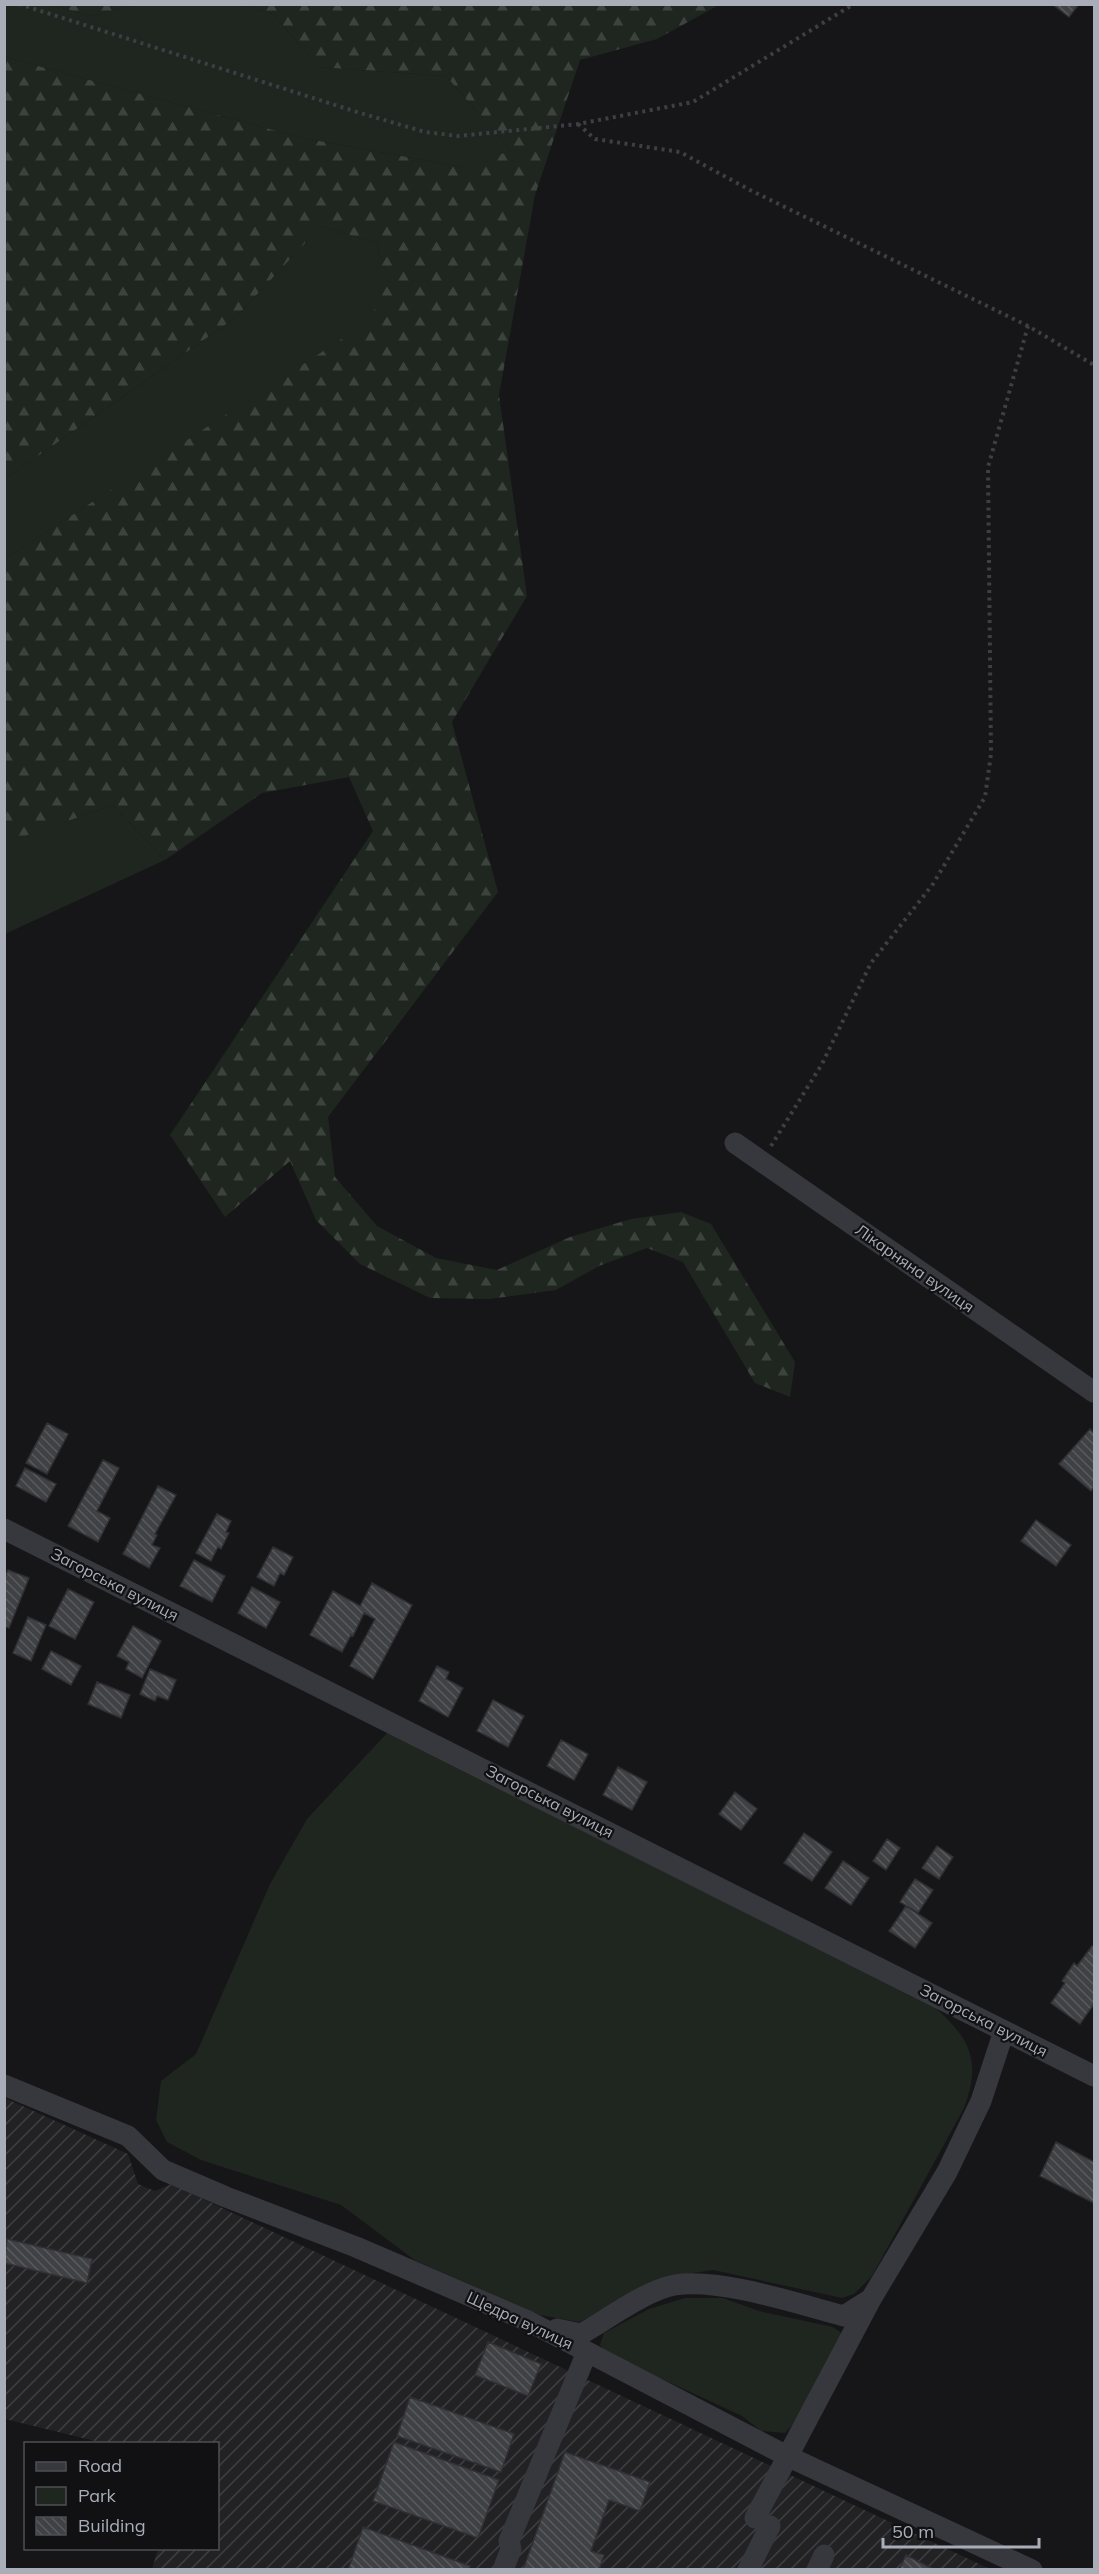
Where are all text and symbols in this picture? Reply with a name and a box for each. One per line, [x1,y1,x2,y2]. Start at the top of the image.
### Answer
street label: Лікарняна вулиця [852,1219,978,1317]
street label: Загорська вулиця [48,1543,182,1625]
street label: Загорська вулиця [483,1760,617,1842]
street label: Загорська вулиця [917,1979,1051,2061]
street label: Щедра вулиця [464,2287,576,2353]
legend [24,2442,219,2550]
text: Road [78,2454,122,2477]
text: Park [78,2484,117,2507]
scale bar [883,2511,1039,2549]
text: Building [78,2514,146,2537]
text: 50 m [892,2520,934,2543]

